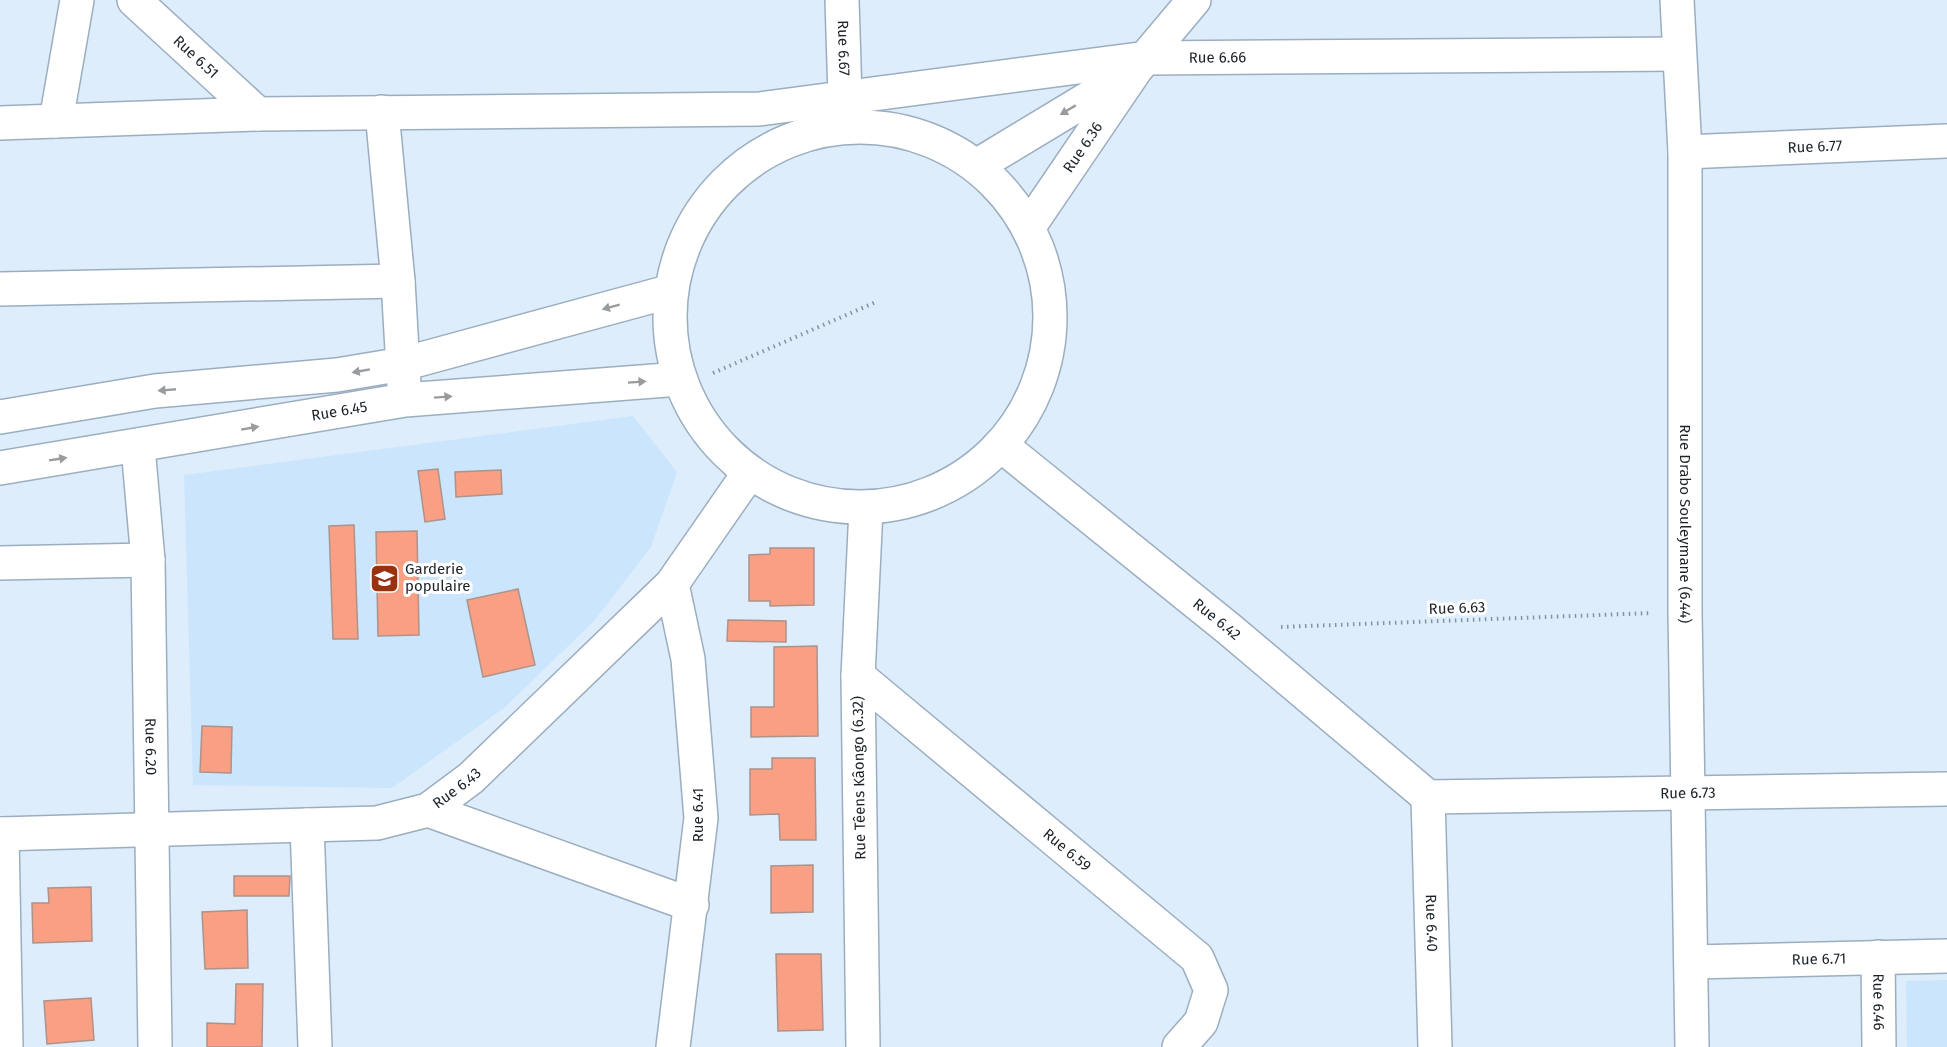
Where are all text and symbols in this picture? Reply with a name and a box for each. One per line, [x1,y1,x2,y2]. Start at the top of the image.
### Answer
street label: Rue 6.67 [834,20,853,76]
street label: Rue 6.51 [169,32,222,82]
street label: Rue 6.66 [1189,48,1246,67]
one-way arrow [1060,105,1076,116]
street label: Rue 6.36 [1059,119,1106,176]
street label: Rue 6.77 [1787,136,1843,157]
one-way arrow [602,303,620,313]
one-way arrow [352,367,371,376]
one-way arrow [628,377,647,387]
one-way arrow [158,385,177,395]
one-way arrow [433,392,452,402]
street label: Rue 6.45 [310,397,369,425]
one-way arrow [241,423,260,432]
street label: Rue Drabo Souleymane (6.44) [1676,424,1694,624]
one-way arrow [48,455,67,464]
place label: Garderie populaire [405,560,471,595]
school or university icon: Garderie populaire [368,562,400,594]
street label: Rue 6.42 [1189,595,1244,644]
street label: Rue 6.63 [1428,598,1486,618]
street label: Rue Têens Kâongo (6.32) [849,696,869,860]
street label: Rue 6.20 [141,718,160,775]
street label: Rue 6.43 [429,764,485,812]
street label: Rue 6.73 [1660,784,1716,802]
street label: Rue 6.41 [689,788,707,842]
street label: Rue 6.59 [1039,825,1095,875]
street label: Rue 6.40 [1422,894,1441,952]
street label: Rue 6.71 [1792,949,1846,969]
street label: Rue 6.46 [1869,973,1888,1031]

